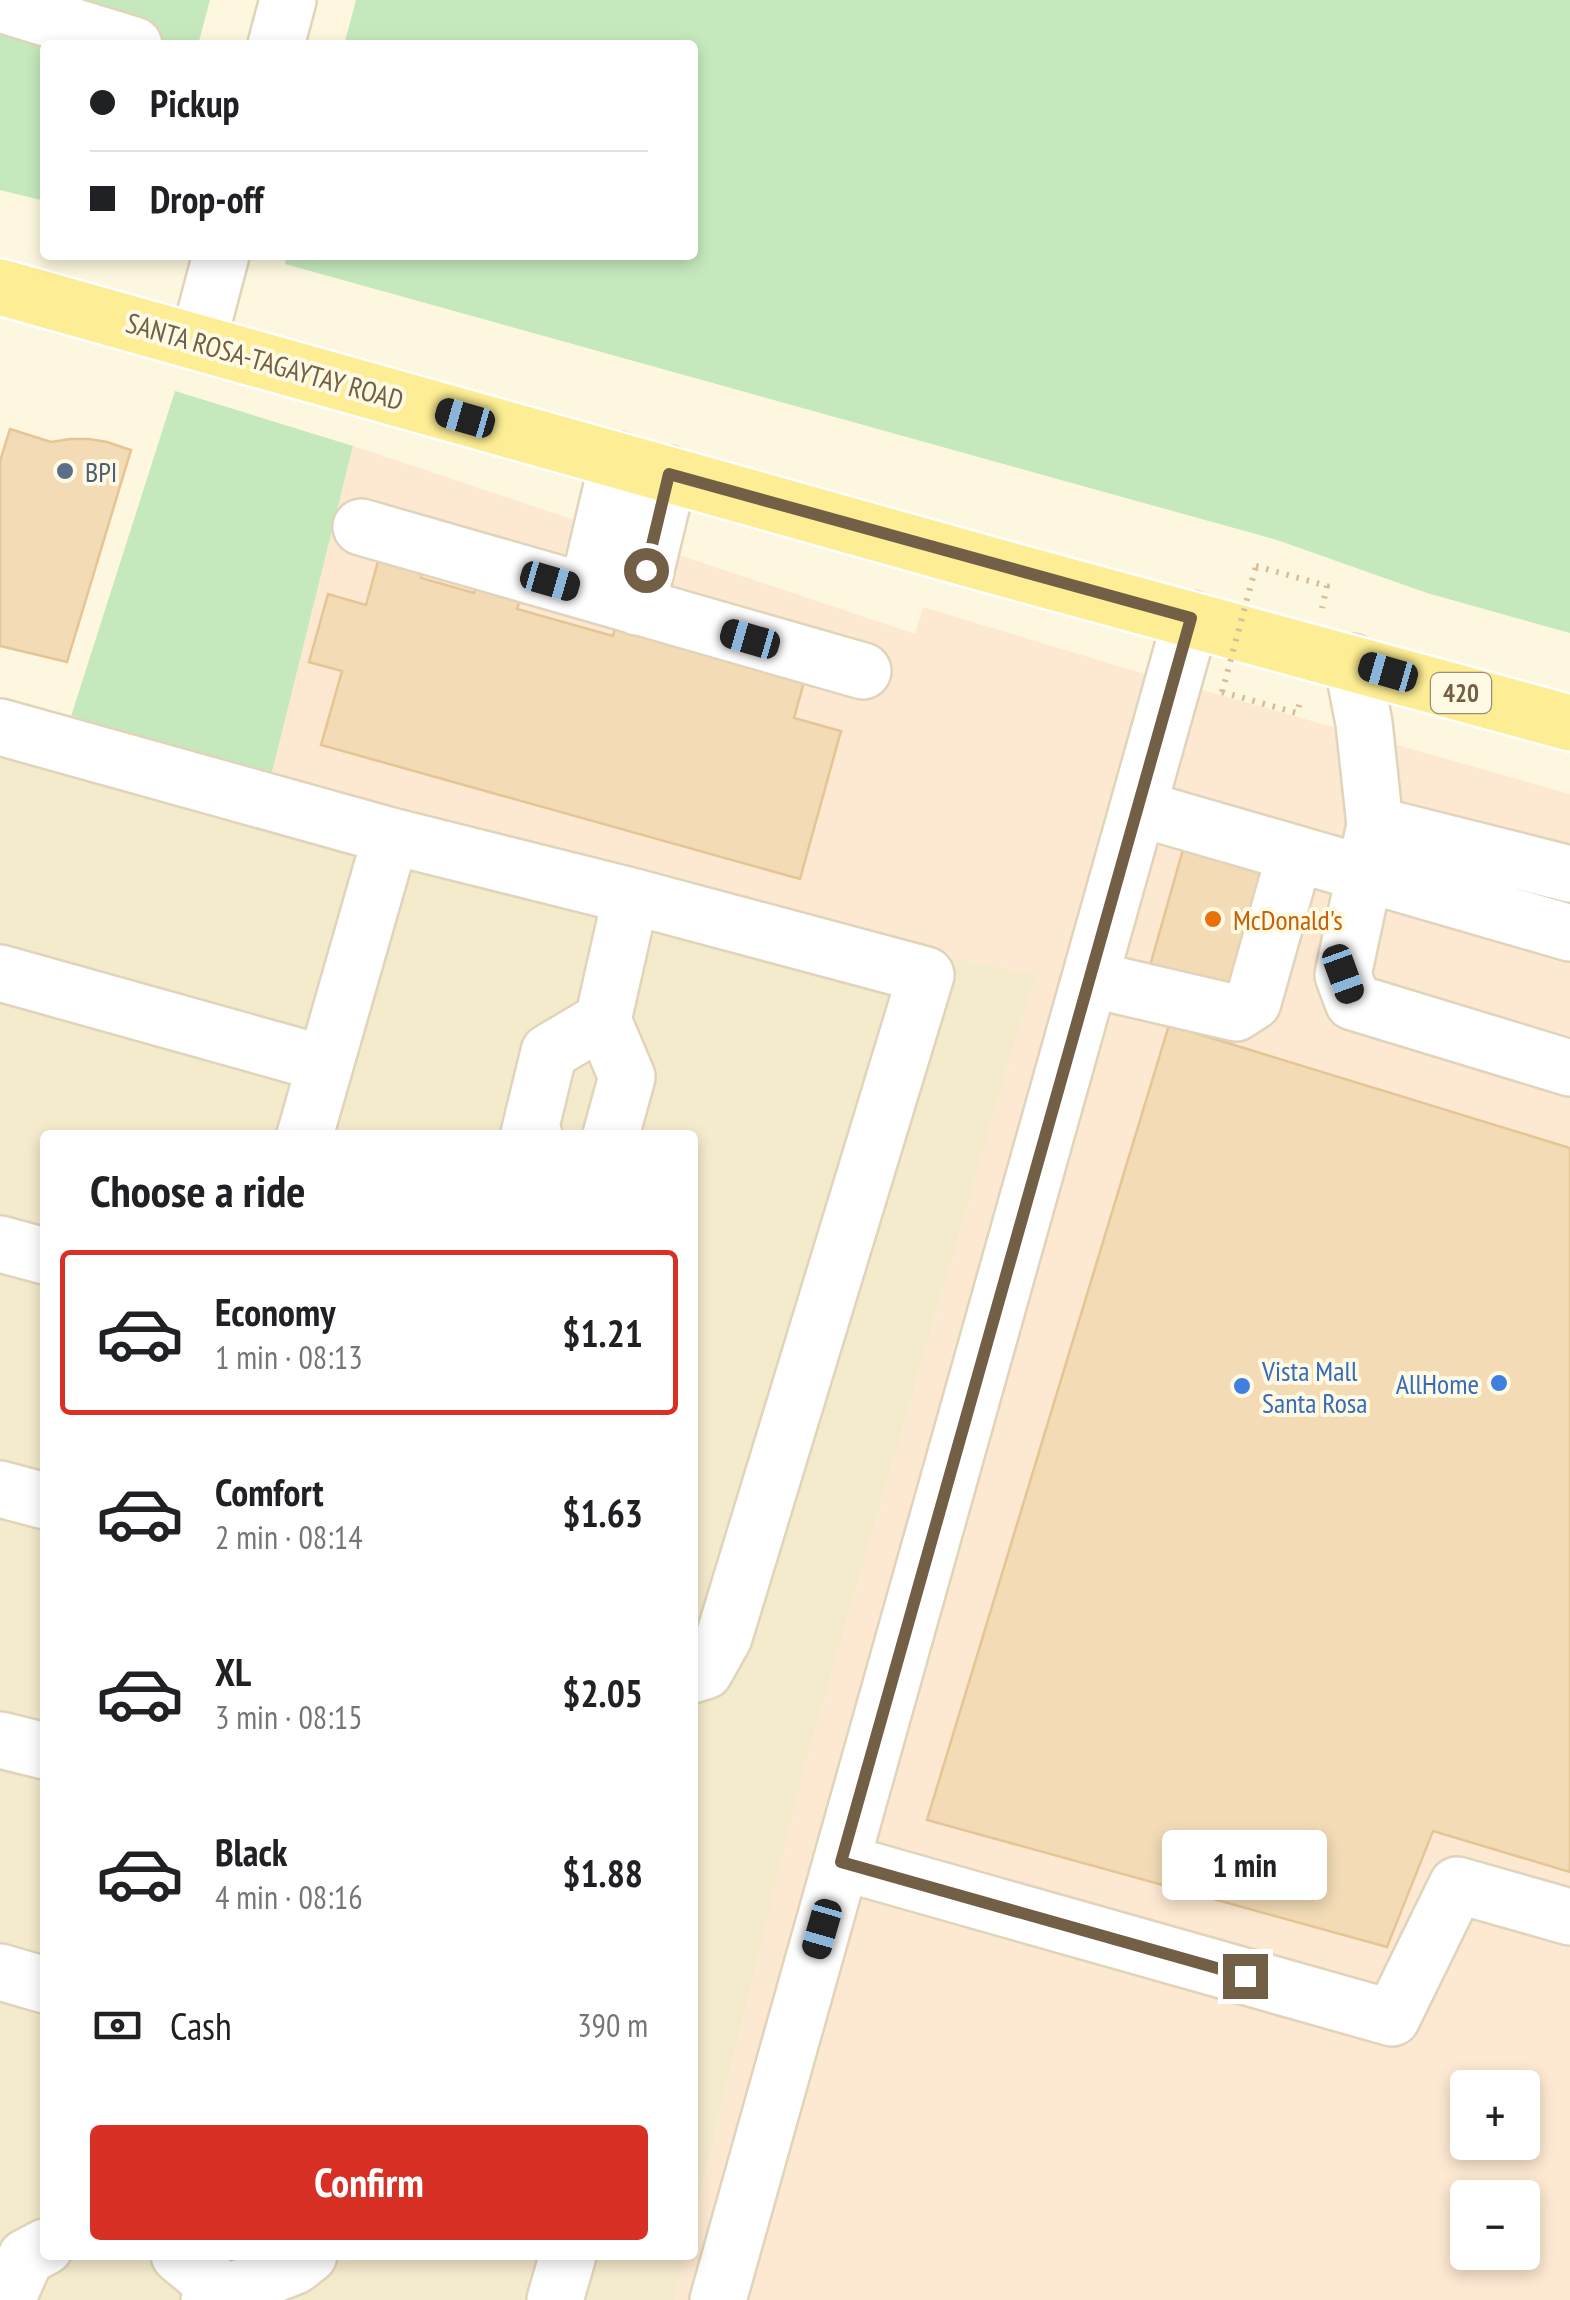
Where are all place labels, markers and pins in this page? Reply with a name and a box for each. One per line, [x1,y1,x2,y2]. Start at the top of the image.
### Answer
place label: BPI [85,453,117,490]
marker: BPI [54,460,76,482]
place label: McDonald's [1233,901,1343,938]
marker: McDonald's [1202,908,1224,930]
place label: Vista Mall Santa Rosa [1261,1352,1367,1421]
place label: AllHome [1396,1365,1479,1402]
marker: AllHome [1488,1372,1510,1394]
marker: Vista Mall Santa Rosa [1231,1375,1253,1397]

